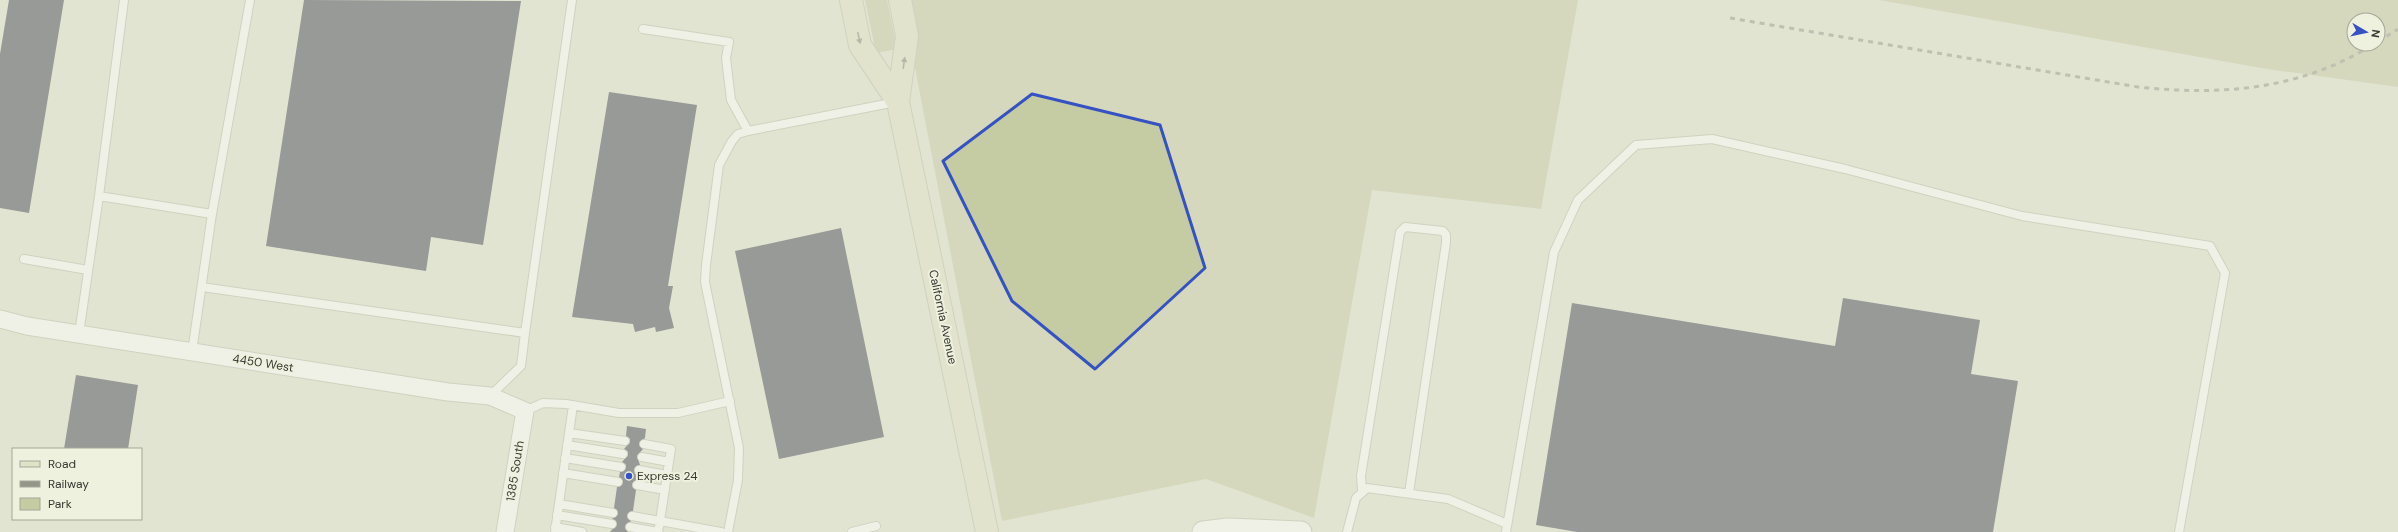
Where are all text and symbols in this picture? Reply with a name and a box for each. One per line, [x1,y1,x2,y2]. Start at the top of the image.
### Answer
north arrow [2346,12,2386,52]
text: N [2368,29,2383,39]
one-way arrow [857,32,863,44]
one-way arrow [901,57,907,69]
street label: California Avenue [925,268,961,366]
street label: 4450 West [231,350,295,376]
street label: 1385 South [502,439,528,502]
legend [12,448,142,520]
text: Road [48,456,76,472]
place label: Express 24 [637,468,698,484]
marker: Express 24 [624,471,634,481]
text: Railway [48,476,89,492]
text: Park [48,496,72,512]

